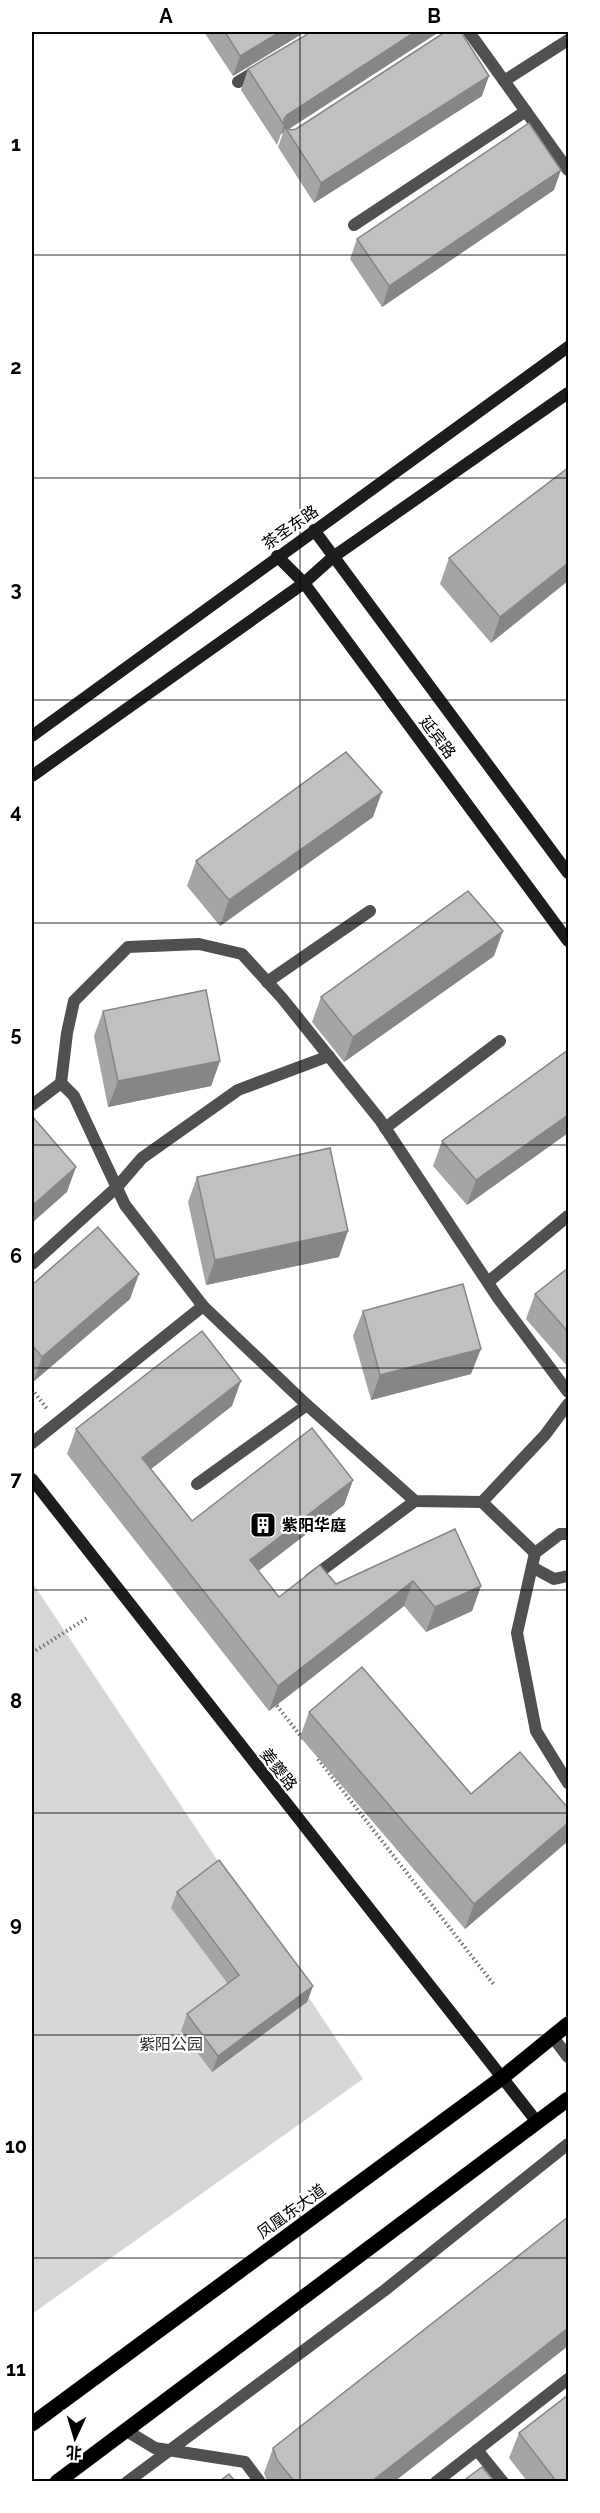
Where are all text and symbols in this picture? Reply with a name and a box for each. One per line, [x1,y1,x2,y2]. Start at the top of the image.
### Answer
text: A [159,4,173,28]
text: B [427,4,441,28]
text: 1 [11,132,21,156]
text: 2 [10,355,22,379]
street label: 茶圣东路 [259,501,322,554]
text: 3 [10,577,22,601]
street label: 延宾路 [416,712,460,762]
text: 4 [10,799,22,823]
text: 5 [10,1022,22,1046]
text: 6 [10,1244,22,1268]
text: 7 [10,1467,22,1491]
building icon: 紫阳华庭 [248,1510,278,1540]
place label: 紫阳华庭 [282,1516,346,1535]
text: 8 [10,1689,22,1713]
street label: 姜夔路 [256,1745,301,1794]
text: 9 [10,1912,22,1936]
park label: 紫阳公园 [139,2035,203,2054]
text: 10 [5,2134,27,2158]
street label: 凤凰东大道 [253,2180,329,2243]
text: 11 [6,2357,26,2381]
north arrow [45,2408,105,2468]
text: 北 [65,2442,83,2463]

